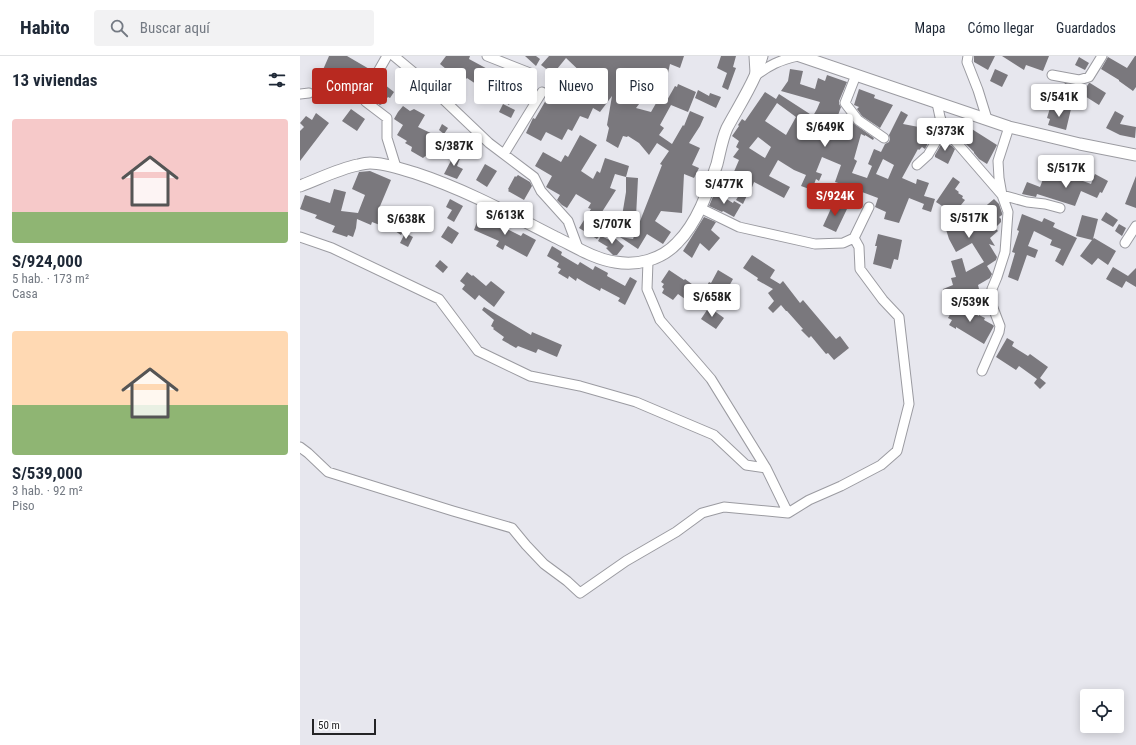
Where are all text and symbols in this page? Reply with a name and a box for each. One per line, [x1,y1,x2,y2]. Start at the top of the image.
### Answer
search box [94,10,374,46]
text: Habito [20,16,70,39]
icon: search [108,17,130,39]
text: Buscar aquí [140,19,210,37]
text: Mapa [915,20,946,36]
text: Cómo llegar [968,20,1034,36]
text: Guardados [1056,20,1116,36]
chip: Comprar [312,68,387,104]
chip: Alquilar [395,68,466,104]
chip: Filtros [474,68,537,104]
chip: Nuevo [545,68,608,104]
chip: Piso [616,68,668,104]
icon: filters [266,69,288,91]
text: 13 viviendas [12,70,98,90]
pin: S/541K [1026,84,1092,118]
text: S/541K [1040,89,1078,104]
pin: S/649K [792,114,858,148]
pin: S/373K [912,118,978,152]
text: S/649K [806,119,844,134]
text: S/373K [926,123,964,138]
pin: S/387K [421,133,487,167]
text: S/387K [435,138,473,153]
icon: home [114,145,186,217]
pin: S/517K [1033,155,1099,189]
text: S/517K [1047,160,1085,175]
pin: S/477K [691,171,757,205]
text: S/477K [705,176,743,191]
pin: S/924K [802,183,868,217]
text: S/924K [816,188,854,203]
pin: S/613K [472,202,538,236]
pin: S/517K [936,205,1002,239]
pin: S/638K [373,206,439,240]
text: S/613K [486,207,524,222]
text: S/517K [950,210,988,225]
text: S/638K [387,211,425,226]
pin: S/707K [579,211,645,245]
text: S/707K [593,216,631,231]
text: S/924,000 [12,251,83,271]
text: 5 hab. · 173 m² [12,271,89,286]
pin: S/658K [679,284,745,318]
text: Casa [12,286,38,301]
text: S/658K [693,289,731,304]
pin: S/539K [937,289,1003,323]
text: S/539K [951,294,989,309]
icon: home [114,357,186,429]
text: S/539,000 [12,463,83,483]
text: 3 hab. · 92 m² [12,483,83,498]
text: Piso [12,498,35,513]
map controls [1080,689,1124,733]
button: locate [1080,689,1124,733]
scale bar [312,717,376,736]
text: 50 m [318,719,340,732]

